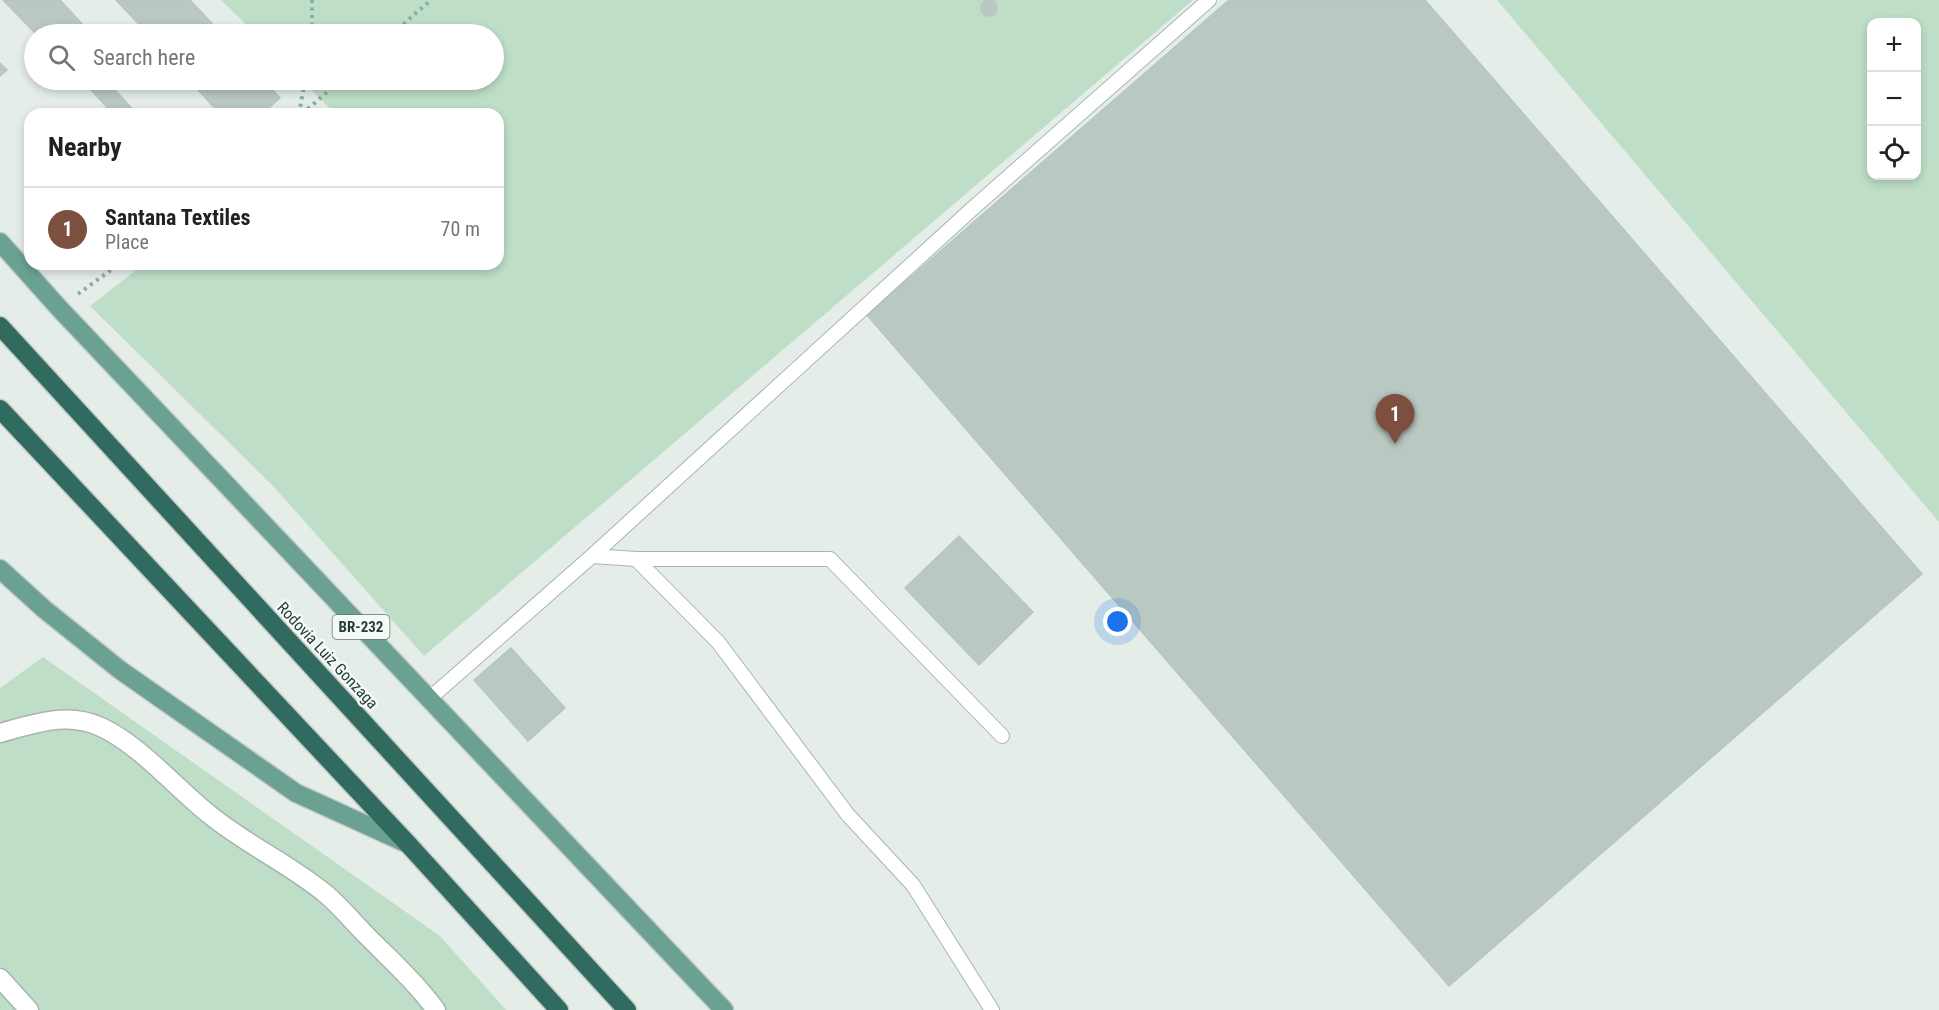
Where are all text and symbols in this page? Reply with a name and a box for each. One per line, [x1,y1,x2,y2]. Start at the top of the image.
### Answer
map controls [1867,18,1921,180]
button: + [1867,18,1921,72]
search box [24,24,504,90]
icon: search [45,41,78,74]
text: Search here [93,45,195,70]
button: − [1867,72,1921,126]
button: locate [1867,126,1921,180]
text: Nearby [48,132,122,162]
text: Santana Textiles [105,205,251,230]
text: 1 [62,217,73,241]
text: 70 m [441,217,480,241]
text: Place [105,230,149,254]
pin: 1 [1376,394,1414,444]
street label: Rodovia Luiz Gonzaga [273,598,382,713]
your location [1103,607,1132,636]
road number: BR-232 [332,615,389,639]

